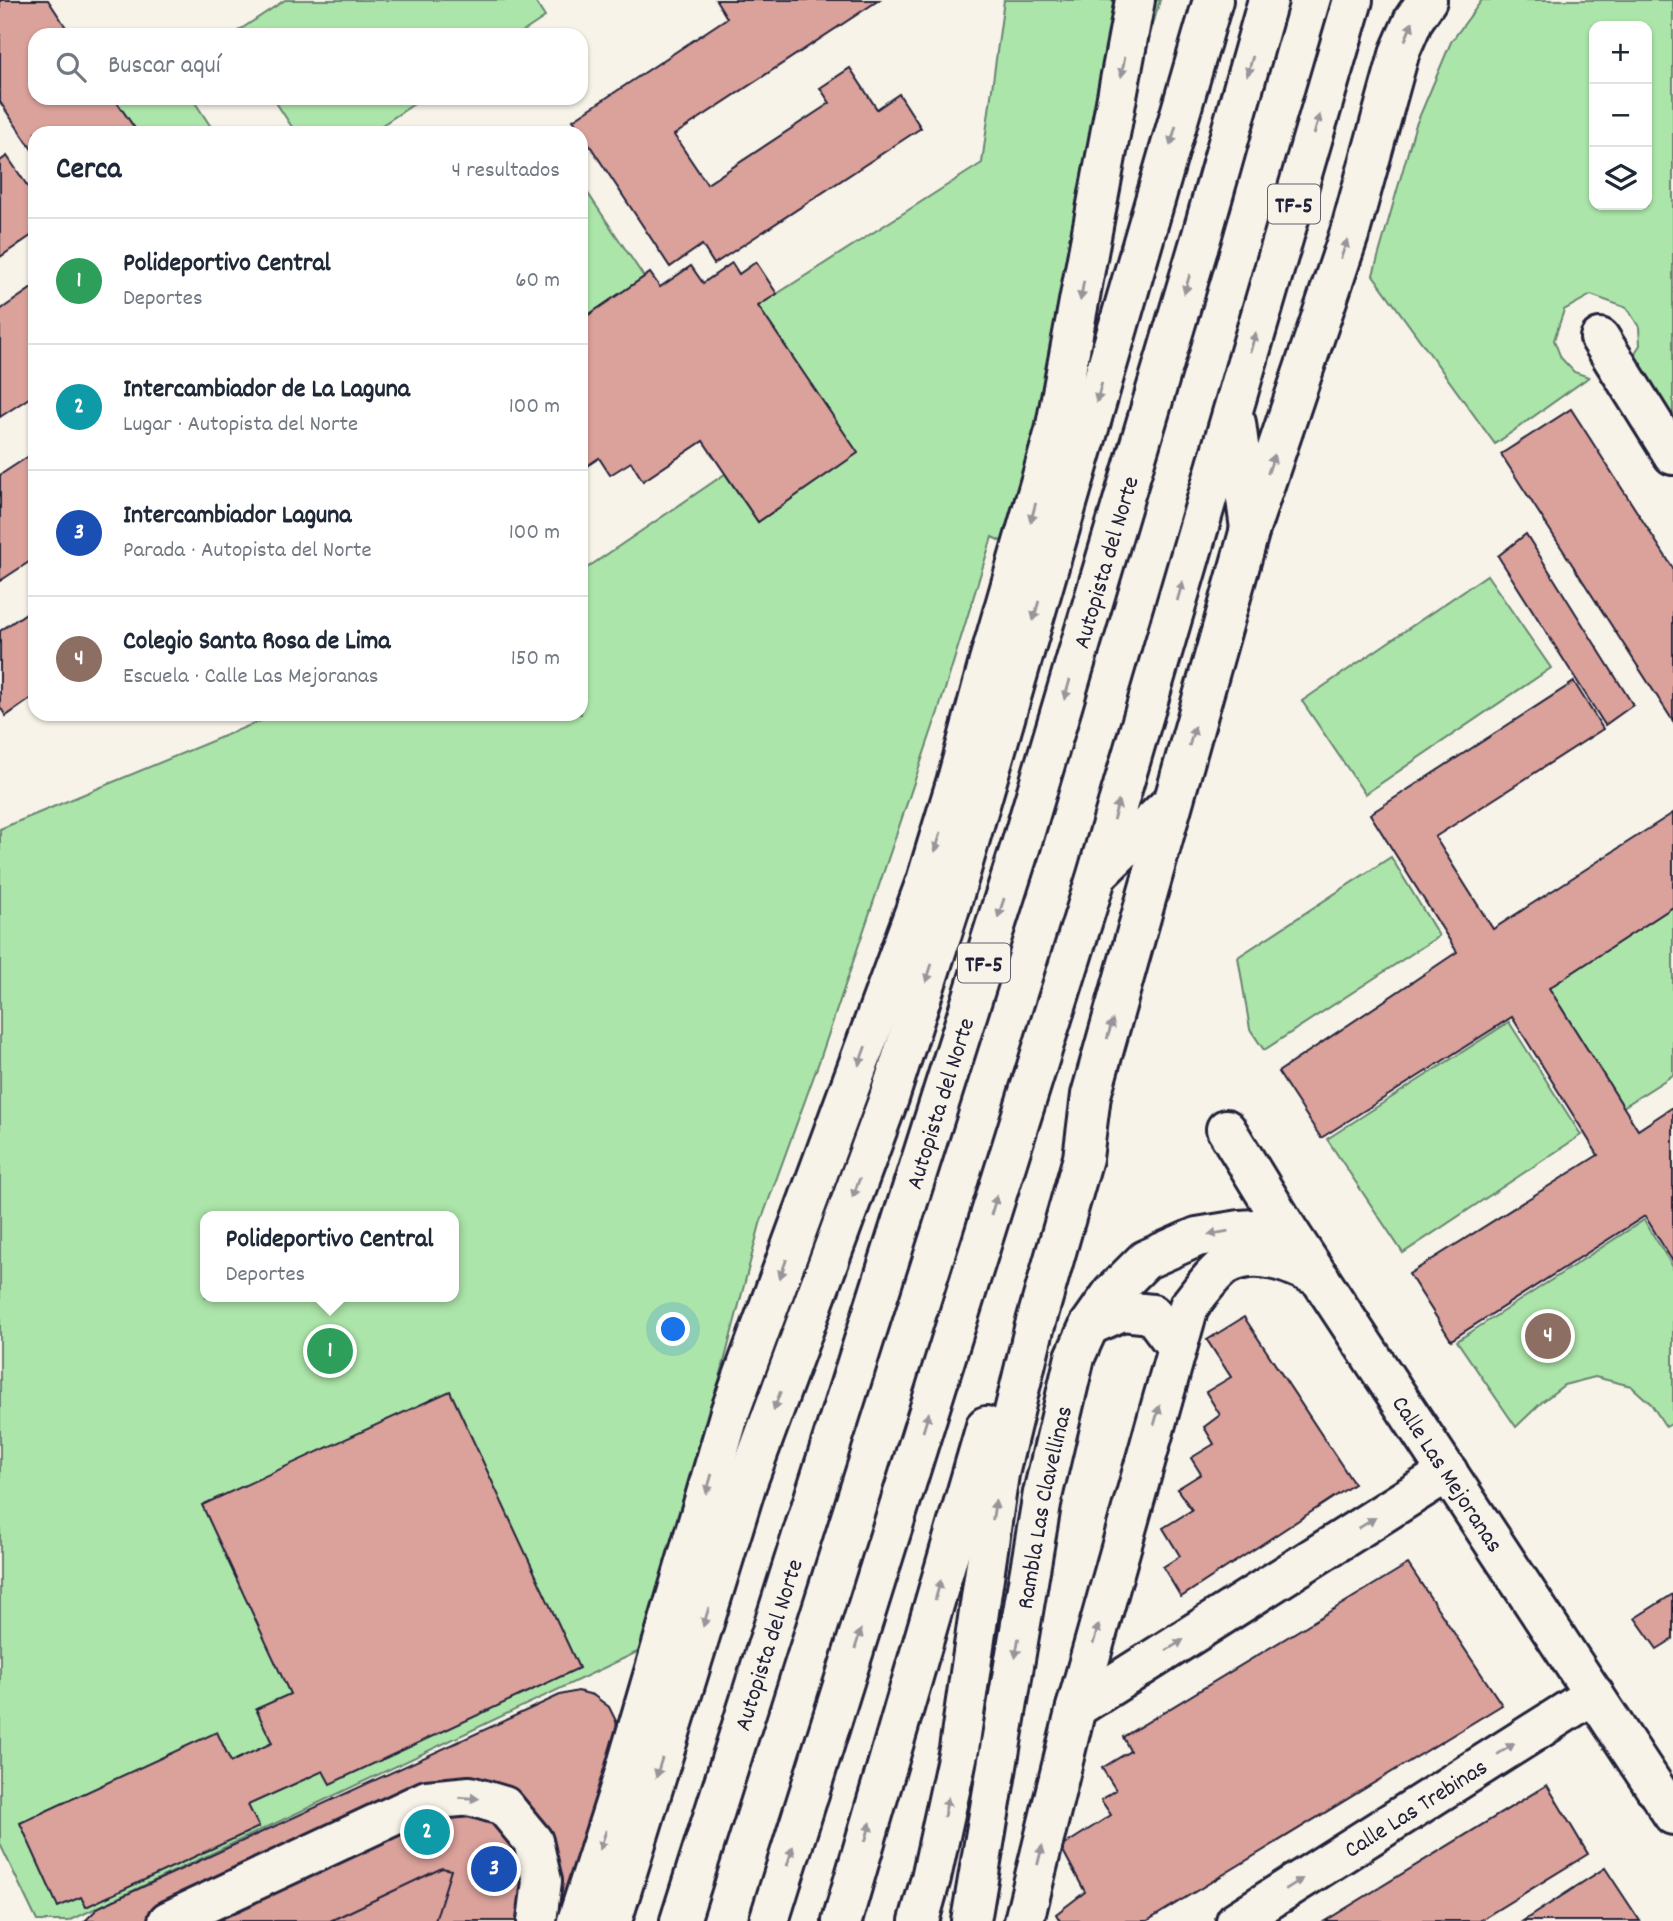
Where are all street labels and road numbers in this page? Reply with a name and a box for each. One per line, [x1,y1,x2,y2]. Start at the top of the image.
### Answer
road number: TF-5 [1268,184,1320,224]
street label: Autopista del Norte [1066,473,1150,653]
road number: TF-5 [958,944,1010,982]
street label: Autopista del Norte [899,1014,985,1194]
street label: Calle Las Mejoranas [1382,1390,1510,1560]
street label: Rambla Las Clavellinas [1010,1403,1083,1612]
street label: Autopista del Norte [727,1555,814,1736]
street label: Calle Las Trebinas [1338,1752,1495,1868]

